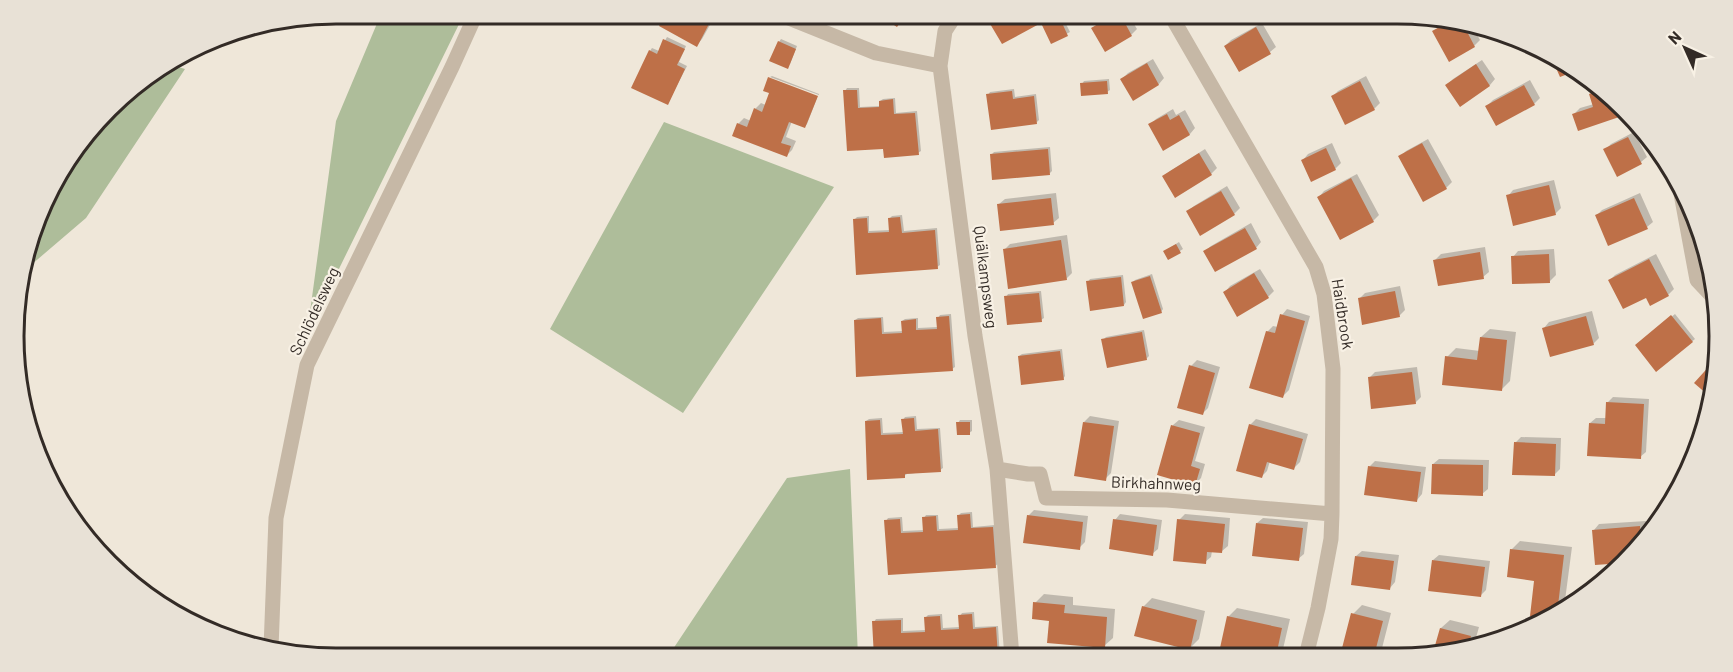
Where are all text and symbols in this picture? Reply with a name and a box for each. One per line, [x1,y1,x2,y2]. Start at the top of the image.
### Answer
north arrow [1655,18,1715,78]
text: N [1664,27,1685,48]
street label: Quälkampsweg [971,225,1002,329]
street label: Schlödelsweg [285,264,342,358]
street label: Haidbrook [1329,277,1358,351]
street label: Birkhahnweg [1111,471,1201,494]

